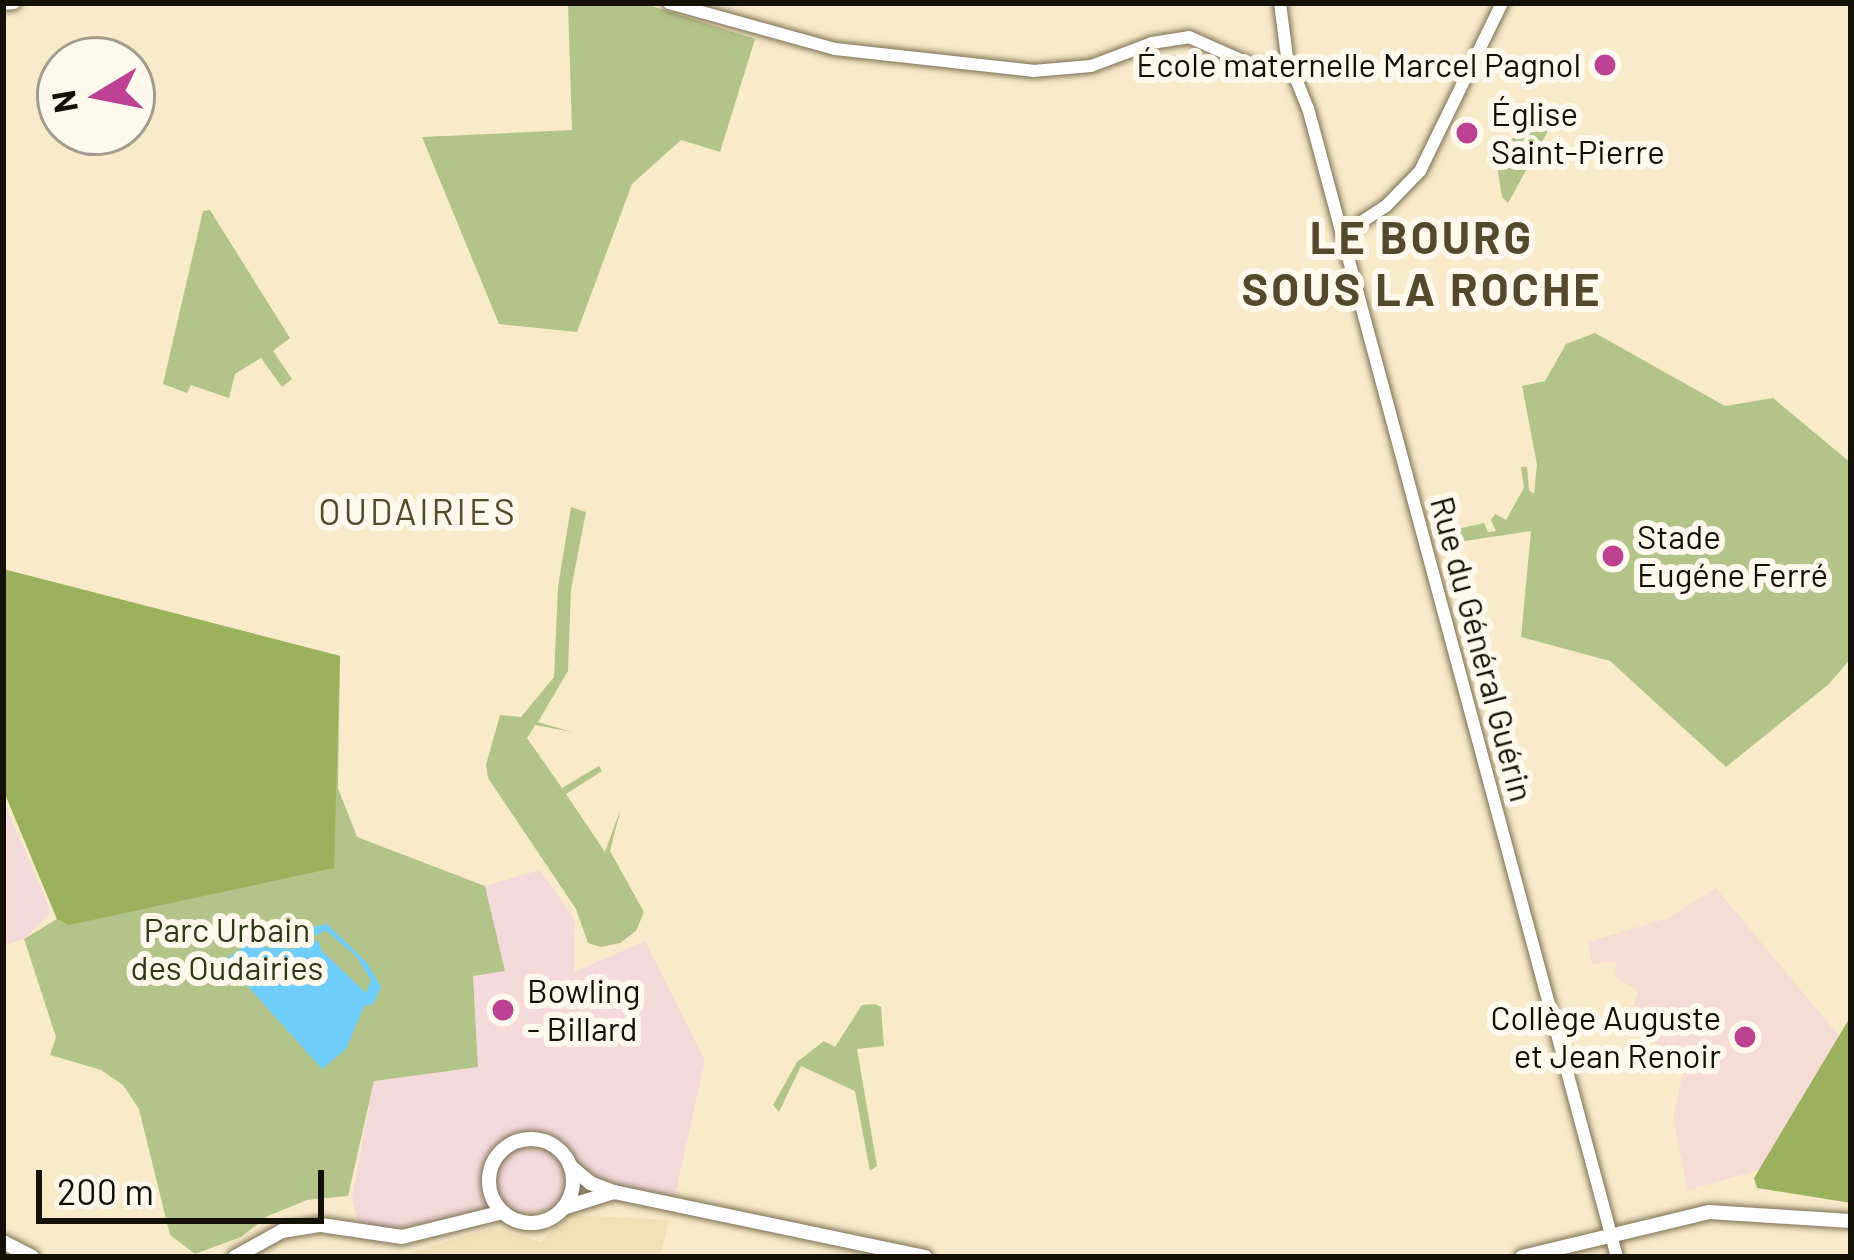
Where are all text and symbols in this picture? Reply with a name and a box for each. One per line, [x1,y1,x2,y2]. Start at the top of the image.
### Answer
north arrow [36,36,156,156]
place label: École maternelle Marcel Pagnol [1136,45,1581,85]
marker: École maternelle Marcel Pagnol [1592,52,1618,78]
text: N [42,87,85,116]
place label: Église Saint-Pierre [1491,94,1665,172]
marker: Église Saint-Pierre [1454,120,1480,146]
district label: LE BOURG SOUS LA ROCHE [1242,210,1602,316]
district label: OUDAIRIES [318,489,518,533]
street label: Rue du Général Guérin [1422,492,1542,806]
place label: Stade Eugéne Ferré [1637,517,1828,595]
marker: Stade Eugéne Ferré [1600,543,1626,569]
park label: Parc Urbain des Oudairies [131,910,323,988]
place label: Bowling - Billard [527,971,640,1049]
marker: Bowling - Billard [490,997,516,1023]
place label: Collège Auguste et Jean Renoir [1490,998,1721,1076]
marker: Collège Auguste et Jean Renoir [1732,1024,1758,1050]
scale bar [42,1146,330,1220]
text: 200 m [57,1169,154,1212]

